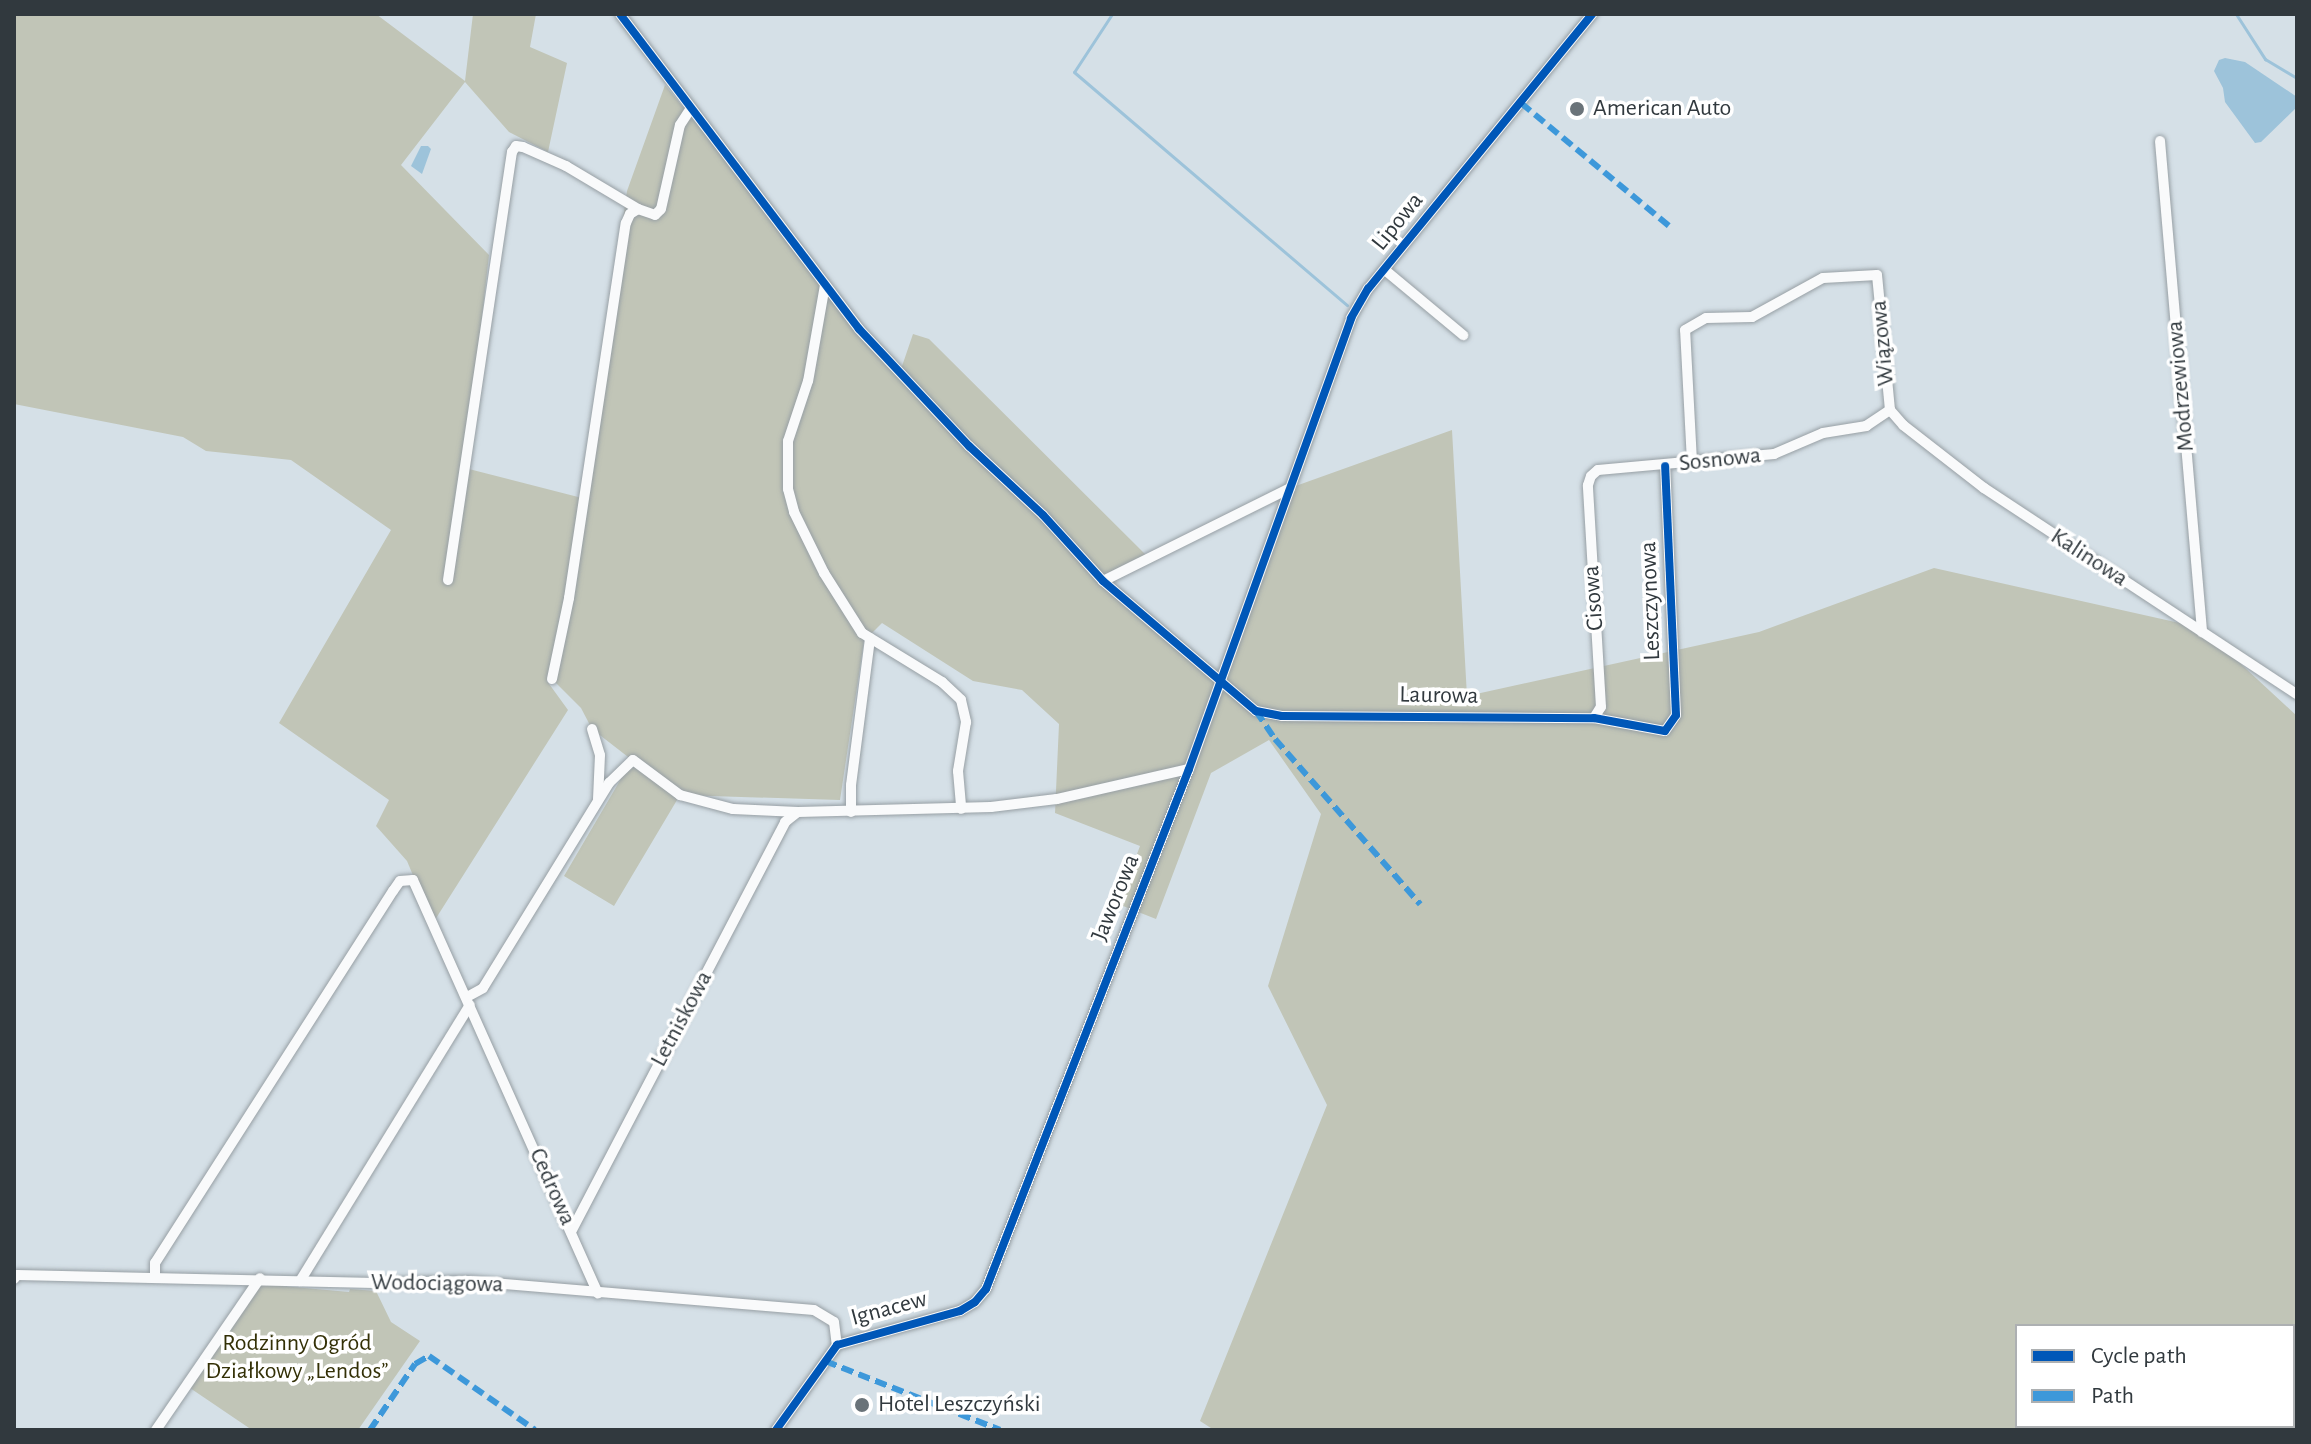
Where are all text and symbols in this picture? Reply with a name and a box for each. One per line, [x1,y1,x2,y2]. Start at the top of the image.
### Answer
place label: American Auto [1593,95,1731,123]
marker: American Auto [1568,100,1586,118]
street label: Lipowa [1366,187,1430,257]
street label: Wiązowa [1865,299,1901,387]
street label: Modrzewiowa [2161,319,2201,453]
street label: Sosnowa [1678,441,1762,479]
street label: Kalinowa [2045,522,2133,594]
street label: Leszczynowa [1635,541,1667,661]
street label: Cisowa [1577,564,1611,632]
street label: Laurowa [1399,681,1479,711]
street label: Jaworowa [1086,850,1146,946]
street label: Letniskowa [645,966,719,1072]
street label: Cedrowa [522,1144,582,1230]
street label: Wodociągowa [370,1268,504,1300]
street label: Ignacew [848,1285,930,1333]
legend [2015,1324,2295,1428]
park label: Rodzinny Ogród Działkowy „Lendos” [206,1330,388,1386]
text: Cycle path [2091,1344,2187,1368]
text: Path [2091,1384,2134,1408]
place label: Hotel Leszczyński [878,1391,1041,1419]
marker: Hotel Leszczyński [853,1396,871,1414]

